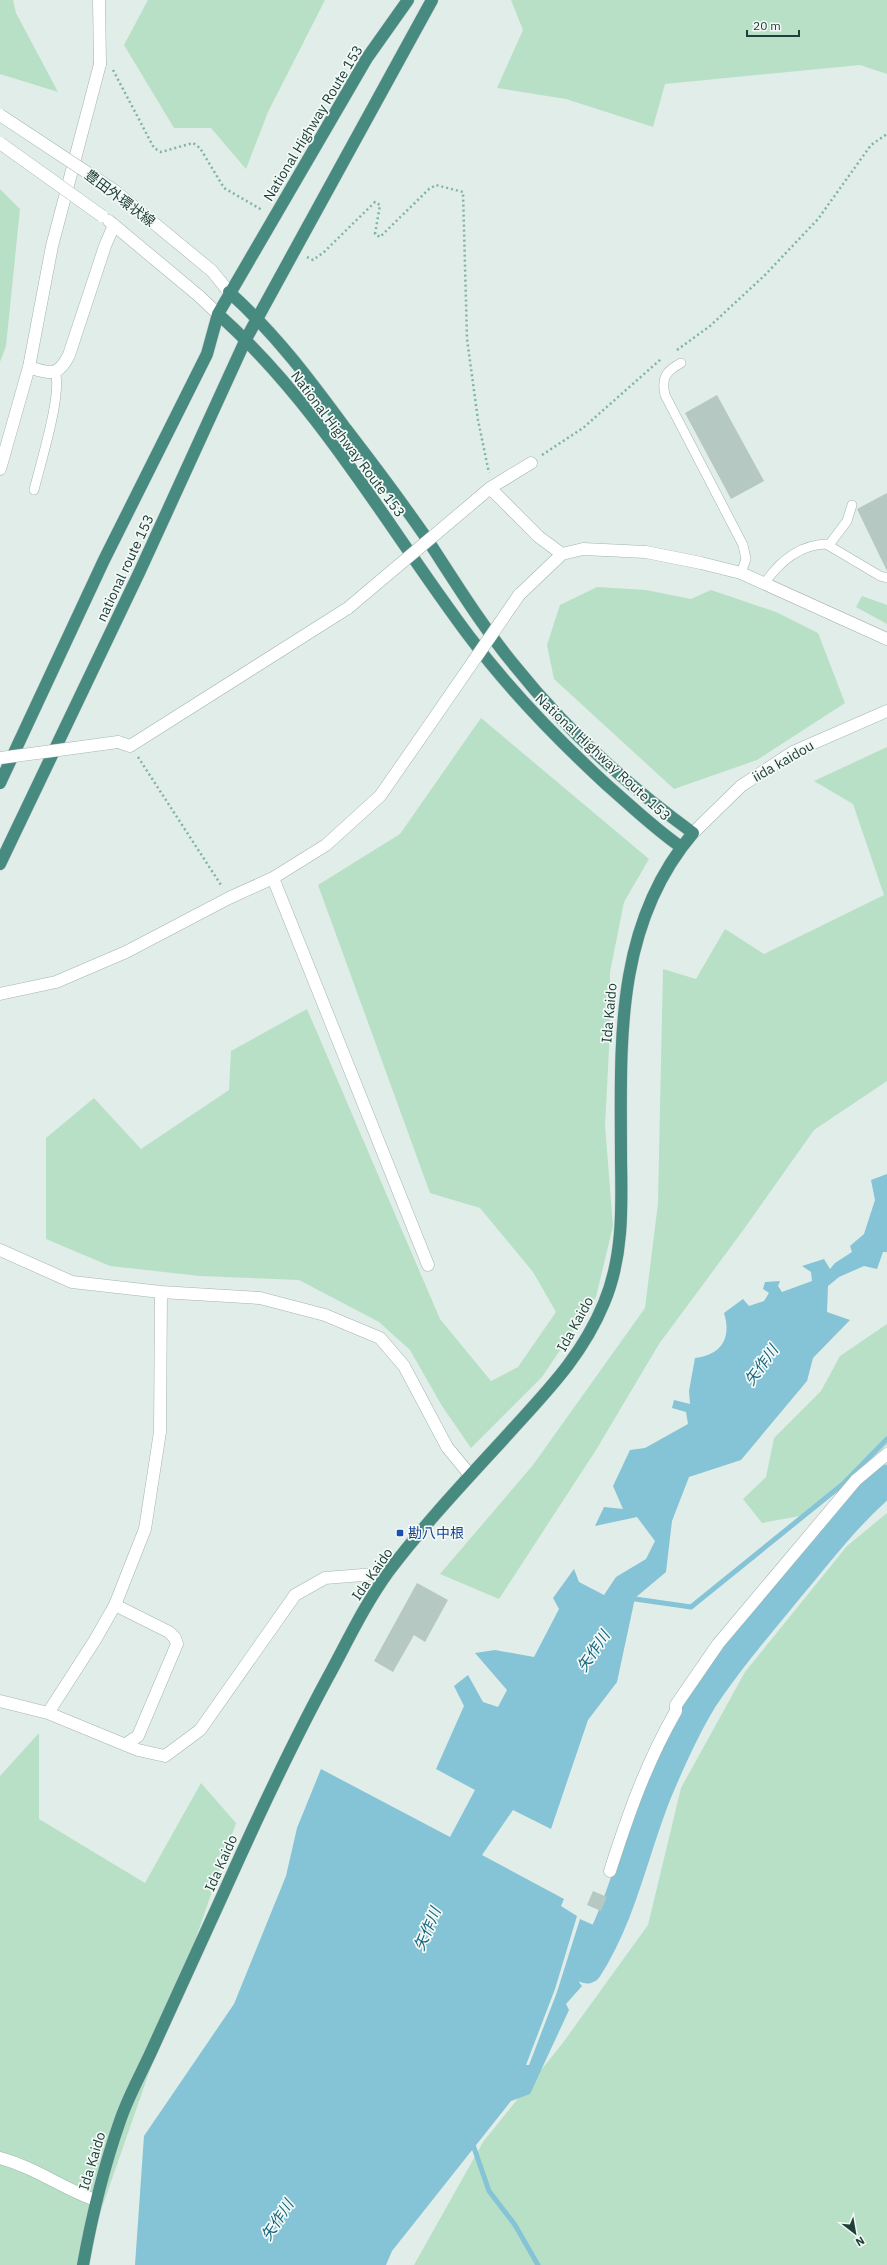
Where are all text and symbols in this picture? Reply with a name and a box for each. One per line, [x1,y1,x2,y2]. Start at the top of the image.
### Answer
scale bar [747,12,799,38]
text: 20 m [753,18,781,33]
street label: National Highway Route 153 [259,42,367,204]
street label: 豊田外環状線 [81,166,159,230]
street label: National Highway Route 153 [287,367,409,521]
street label: national route 153 [92,512,158,624]
street label: National Highway Route 153 [531,689,675,825]
street label: iida kaidou [749,736,817,786]
street label: Ida Kaido [597,982,621,1044]
street label: Ida Kaido [553,1293,597,1355]
water label: 矢作川 [740,1340,783,1389]
place label: 勘八中根 [408,1524,464,1542]
marker: 勘八中根 [395,1528,405,1538]
street label: Ida Kaido [347,1544,397,1604]
water label: 矢作川 [573,1625,615,1675]
street label: Ida Kaido [201,1832,241,1894]
water label: 矢作川 [409,1903,445,1953]
street label: Ida Kaido [75,2130,109,2192]
water label: 矢作川 [257,2194,298,2244]
north arrow [835,2213,875,2253]
text: N [853,2234,867,2250]

